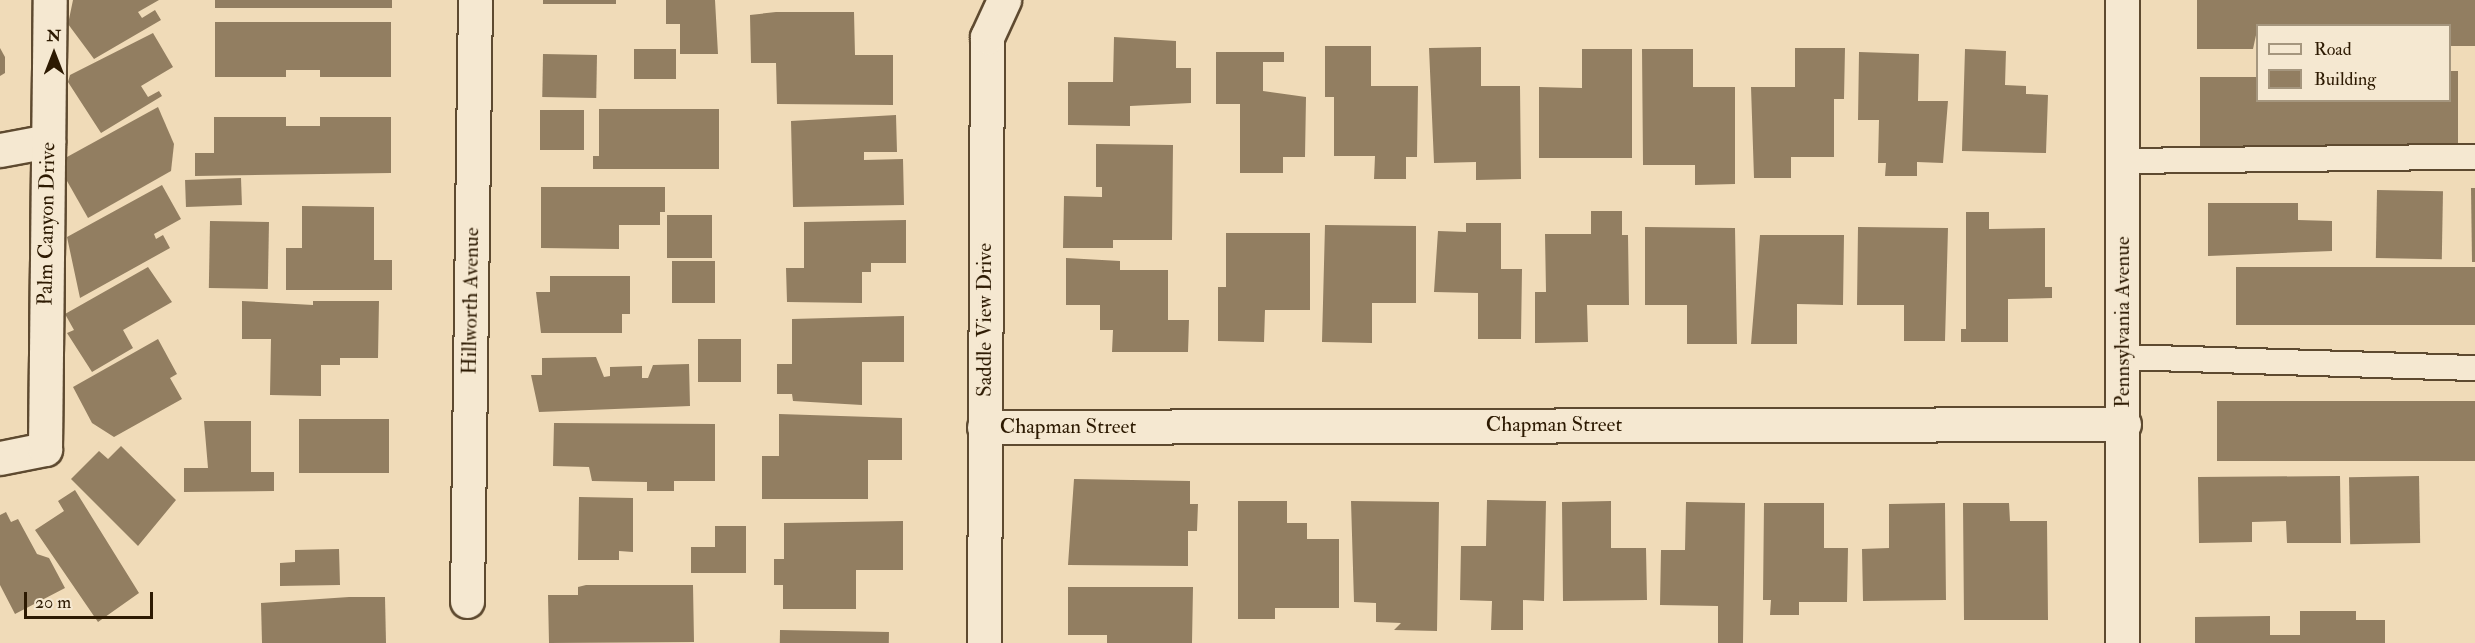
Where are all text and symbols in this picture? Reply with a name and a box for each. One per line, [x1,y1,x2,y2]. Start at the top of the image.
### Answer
north arrow [24,24,84,84]
legend [2256,24,2451,102]
text: N [47,26,61,46]
text: Road [2314,38,2352,61]
text: Building [2314,68,2376,91]
street label: Palm Canyon Drive [33,142,61,306]
street label: Hillworth Avenue [457,227,485,375]
street label: Pennsylvania Avenue [2110,236,2136,408]
street label: Saddle View Drive [972,243,998,397]
street label: Chapman Street [1486,412,1622,438]
street label: Chapman Street [1000,414,1136,440]
scale bar [27,580,156,618]
text: 20 m [35,591,71,614]

